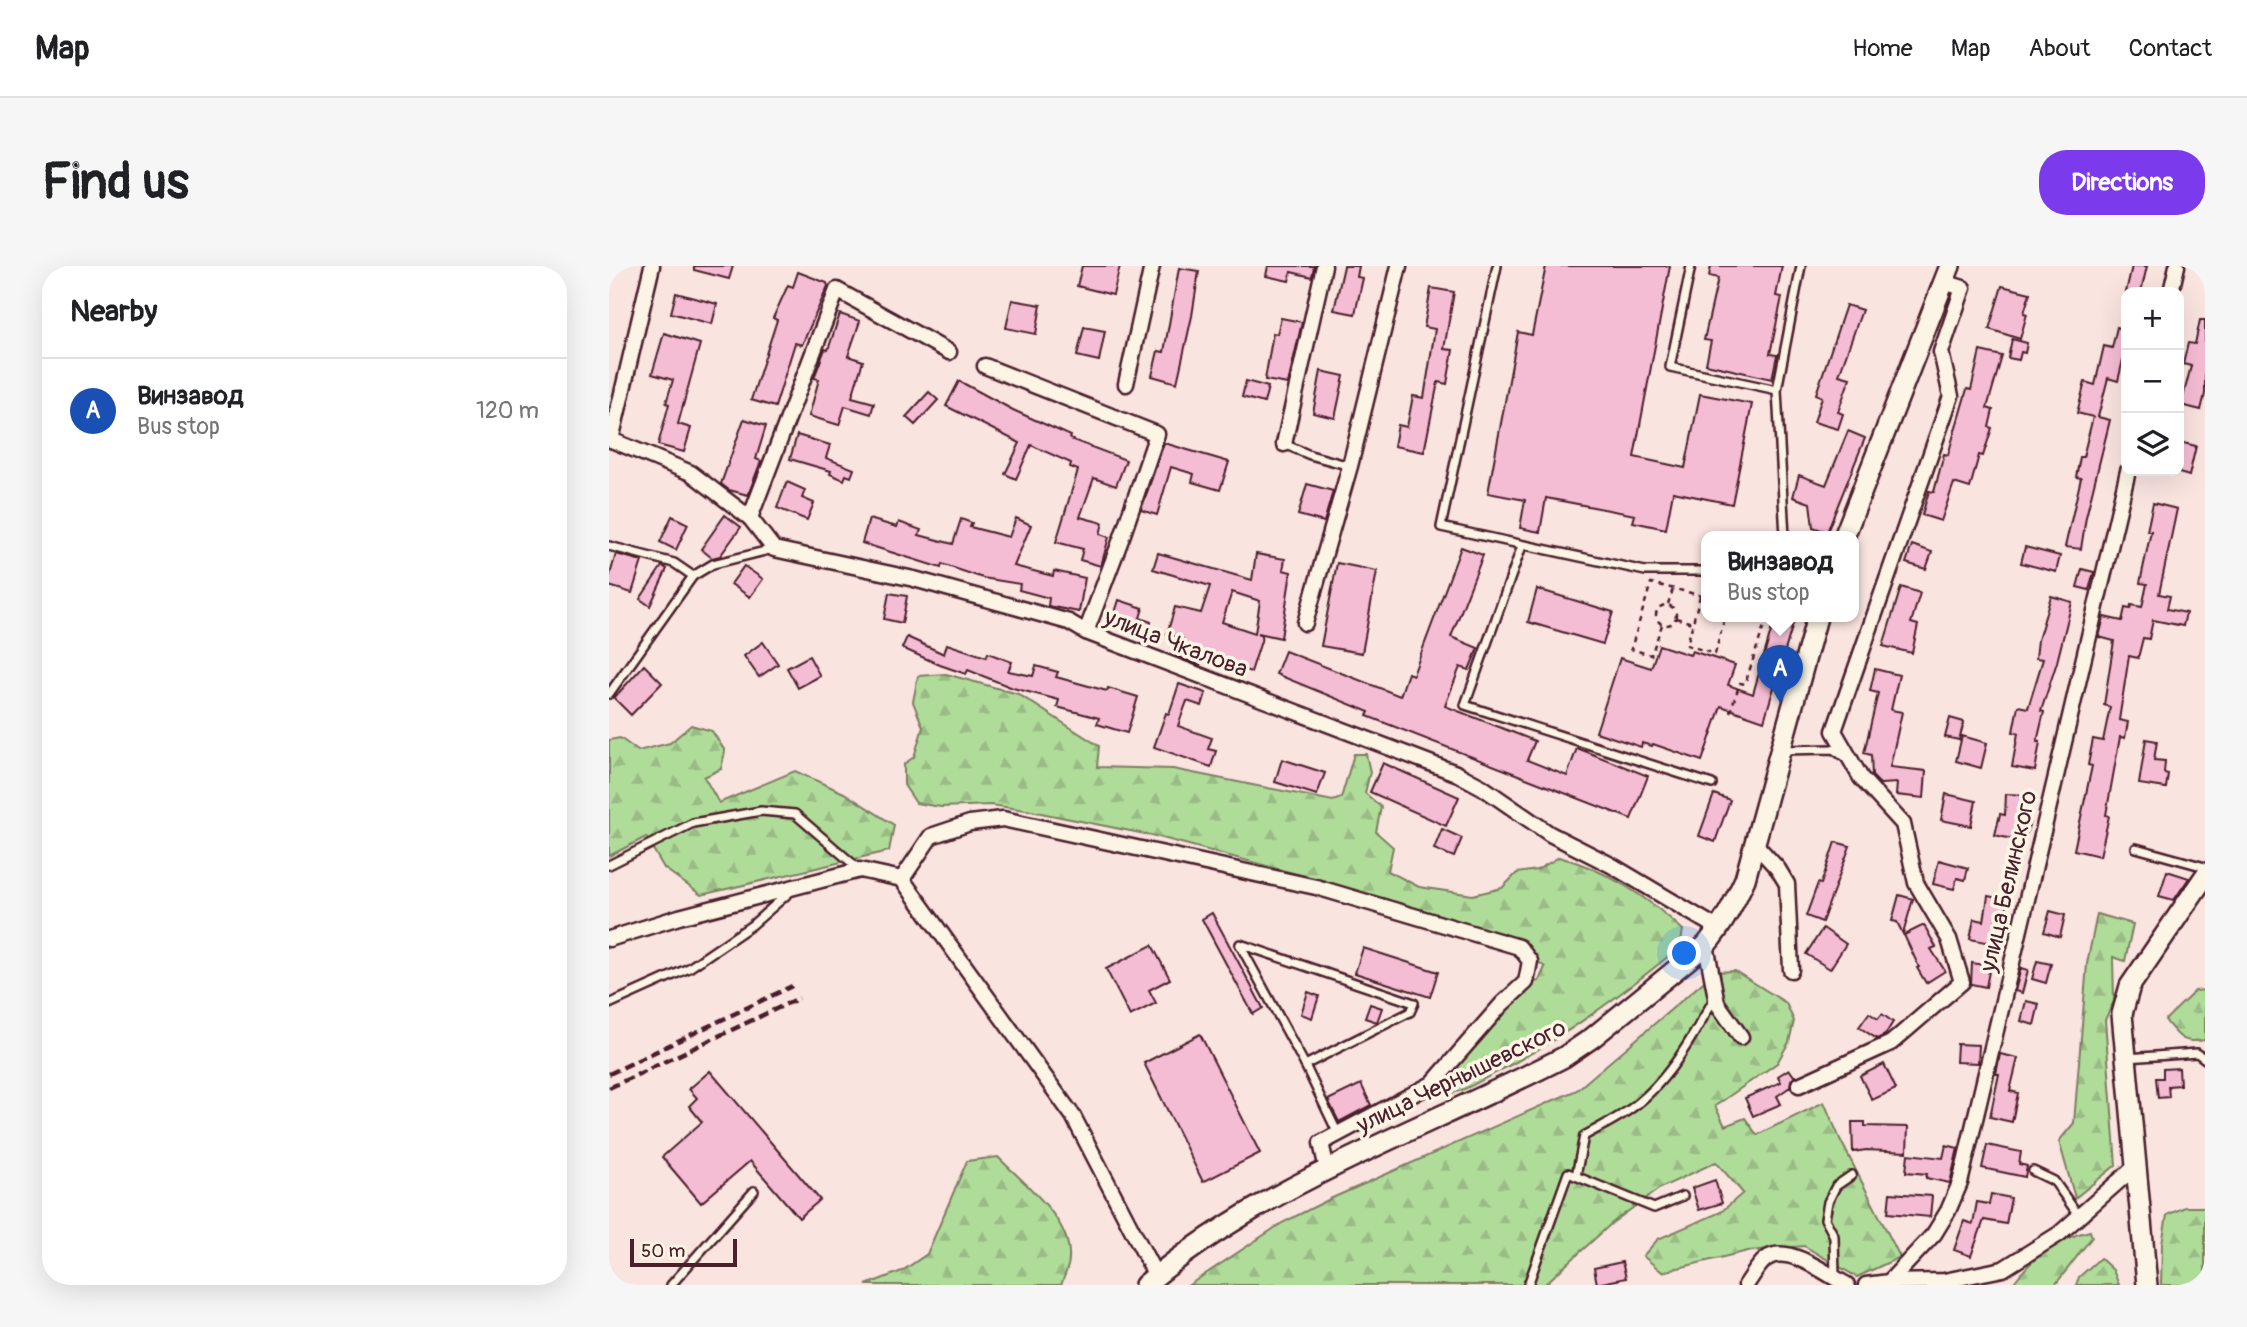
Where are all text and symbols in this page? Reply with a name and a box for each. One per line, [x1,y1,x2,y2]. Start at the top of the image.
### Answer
text: Map [35,28,90,69]
text: Home [1852,34,1913,63]
text: Map [1951,34,1991,63]
text: About [2029,34,2091,63]
text: Contact [2129,34,2212,63]
button: Directions [2039,150,2205,215]
text: Find us [42,152,189,213]
map controls [2121,287,2184,476]
button: + [2121,287,2184,350]
text: Nearby [70,293,157,330]
button: − [2121,350,2184,413]
text: Винзавод [137,380,243,412]
text: A [86,396,100,425]
text: 120 m [476,396,539,425]
text: Bus stop [137,412,220,441]
button: layers [2121,413,2184,476]
popup [1701,531,1859,622]
text: Винзавод [1727,546,1833,578]
text: Bus stop [1727,578,1810,607]
street label: улица Чкалова [1099,602,1252,684]
pin: A [1757,645,1803,703]
street label: улица Белинского [1973,788,2043,975]
your location [1667,936,1701,970]
street label: улица Чернышевского [1351,1013,1571,1140]
scale bar [630,1236,737,1268]
text: 50 m [641,1239,685,1263]

